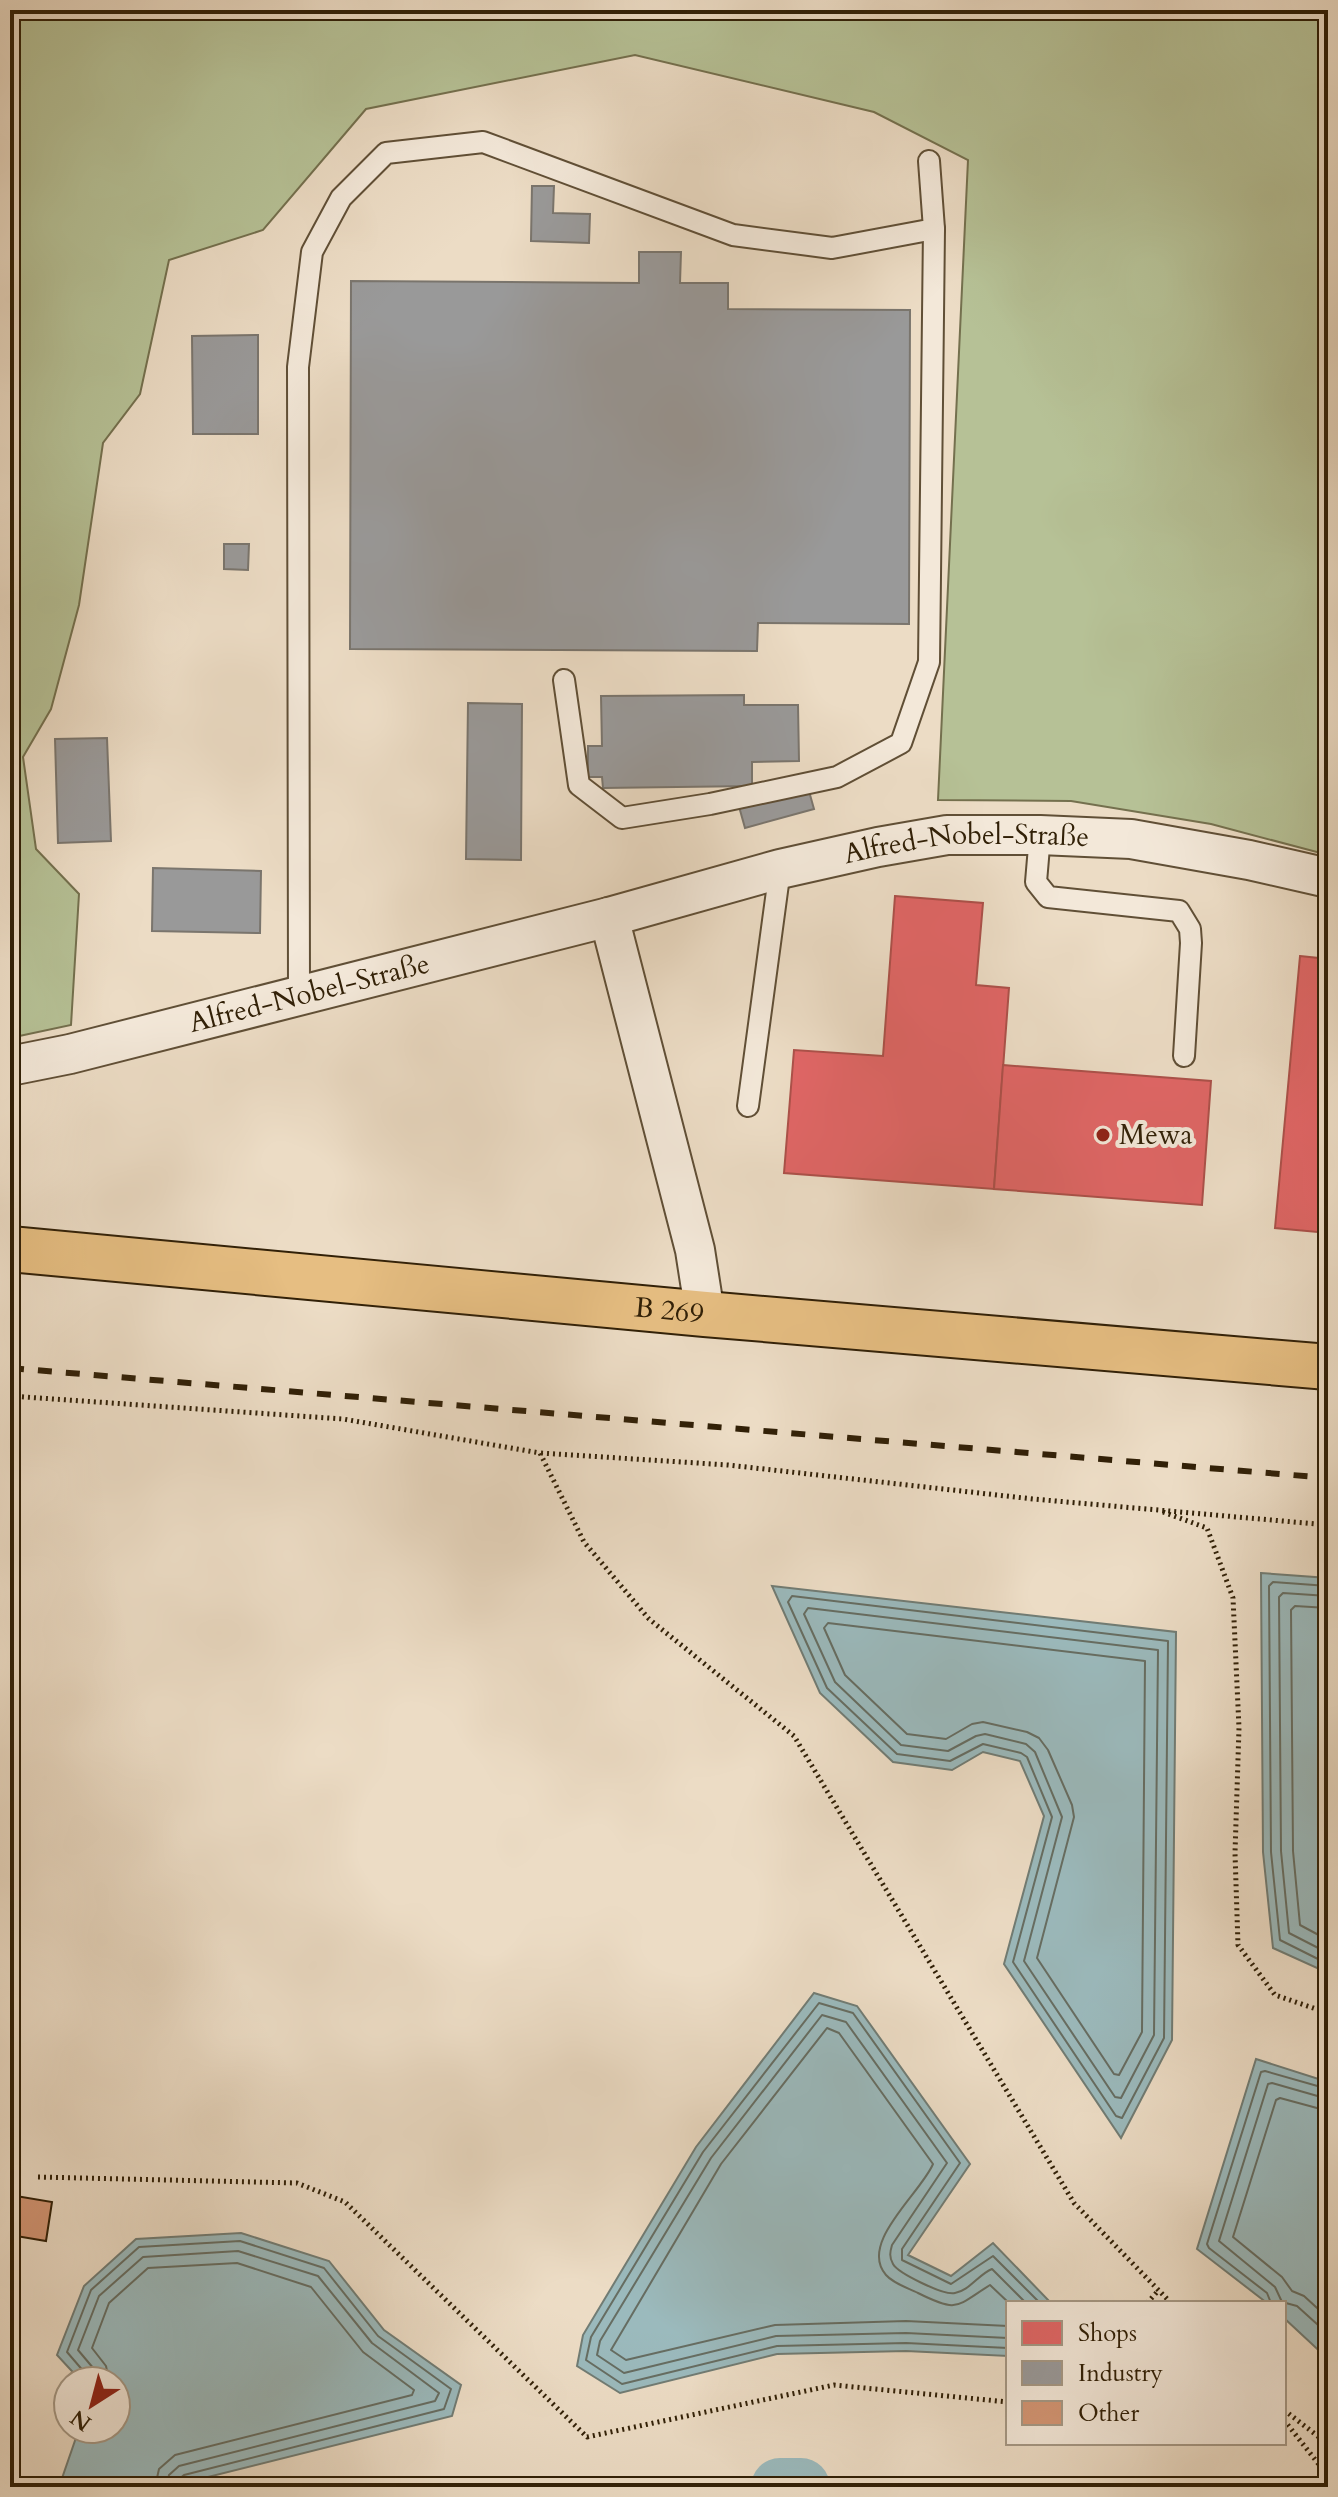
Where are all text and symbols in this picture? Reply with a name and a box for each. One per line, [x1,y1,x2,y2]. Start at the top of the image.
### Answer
street label: Alfred-Nobel-Straße [840,815,1090,873]
street label: Alfred-Nobel-Straße [185,944,434,1042]
place label: Mewa [1119,1116,1193,1154]
marker: Mewa [1094,1126,1112,1144]
street label: B 269 [633,1288,706,1333]
legend [1006,2301,1286,2445]
text: Shops [1078,2317,1137,2350]
text: Industry [1078,2357,1163,2390]
north arrow [52,2365,132,2445]
text: Other [1078,2397,1139,2430]
text: N [64,2403,97,2438]

